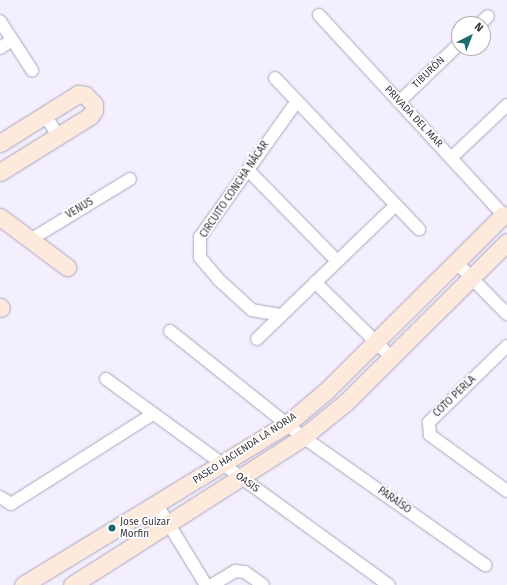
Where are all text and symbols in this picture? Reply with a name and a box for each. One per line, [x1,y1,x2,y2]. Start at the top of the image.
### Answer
north arrow [451,16,491,56]
text: N [472,20,486,35]
street label: TIBURÓN [410,55,448,91]
street label: PRIVADA DEL MAR [381,84,445,150]
street label: CIRCUITO CONCHA NÁCAR [198,139,272,241]
street label: VENUS [64,196,96,222]
street label: COTO PERLA [431,374,479,420]
street label: PASEO HACIENDA LA NORIA [191,411,299,487]
street label: OASIS [233,470,261,496]
street label: PARAÍSO [375,485,413,517]
place label: Jose Guizar Morfin [120,516,170,540]
marker: Jose Guizar Morfin [107,523,117,533]

